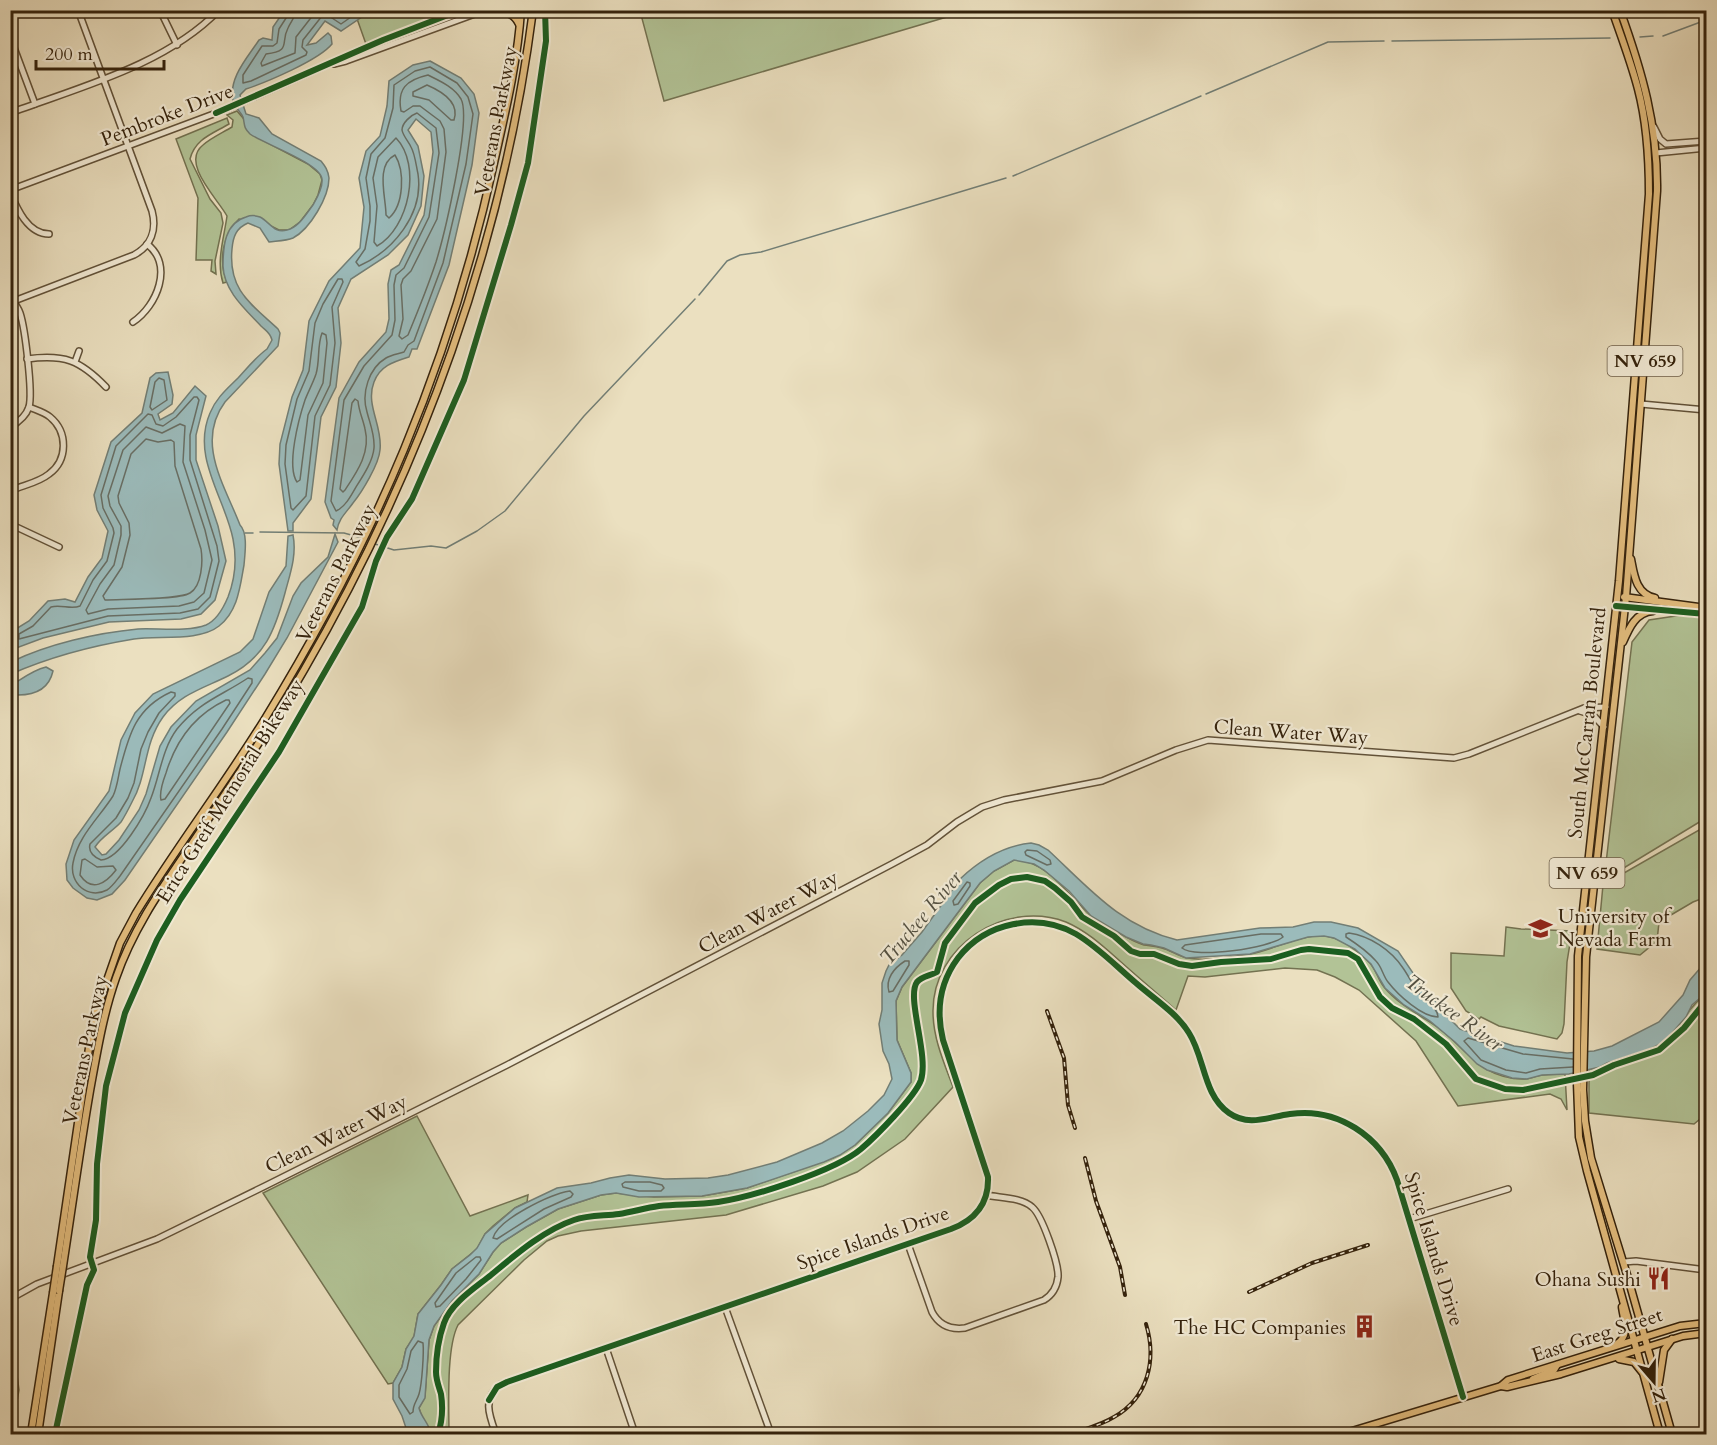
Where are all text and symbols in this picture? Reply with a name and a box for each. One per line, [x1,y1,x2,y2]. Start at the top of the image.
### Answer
scale bar [36,33,164,71]
text: 200 m [45,42,93,67]
street label: Veterans Parkway [468,43,524,198]
street label: Pembroke Drive [97,77,237,153]
road number: NV 659 [1608,346,1682,376]
street label: Veterans Parkway [289,499,383,647]
street label: South McCarran Boulevard [1561,606,1613,840]
street label: Erica Greif Memorial Bikeway [150,673,310,908]
street label: Clean Water Way [1213,713,1370,751]
road number: NV 659 [1550,858,1624,888]
street label: Clean Water Way [693,864,843,960]
water label: Truckee River [873,864,970,971]
place label: University of Nevada Farm [1558,903,1672,953]
school or university icon: University of Nevada Farm [1527,915,1553,941]
water label: Truckee River [1399,968,1510,1059]
street label: Veterans Parkway [56,972,114,1127]
street label: Clean Water Way [260,1088,412,1180]
street label: Spice Islands Drive [1398,1169,1470,1329]
street label: Spice Islands Drive [793,1199,953,1277]
place label: Ohana Sushi [1534,1266,1641,1293]
restaurant icon: Ohana Sushi [1646,1266,1672,1292]
street label: East Greg Street [1528,1301,1667,1369]
place label: The HC Companies [1173,1314,1346,1341]
building icon: The HC Companies [1351,1314,1377,1340]
north arrow [1624,1352,1684,1412]
text: N [1648,1382,1669,1408]

